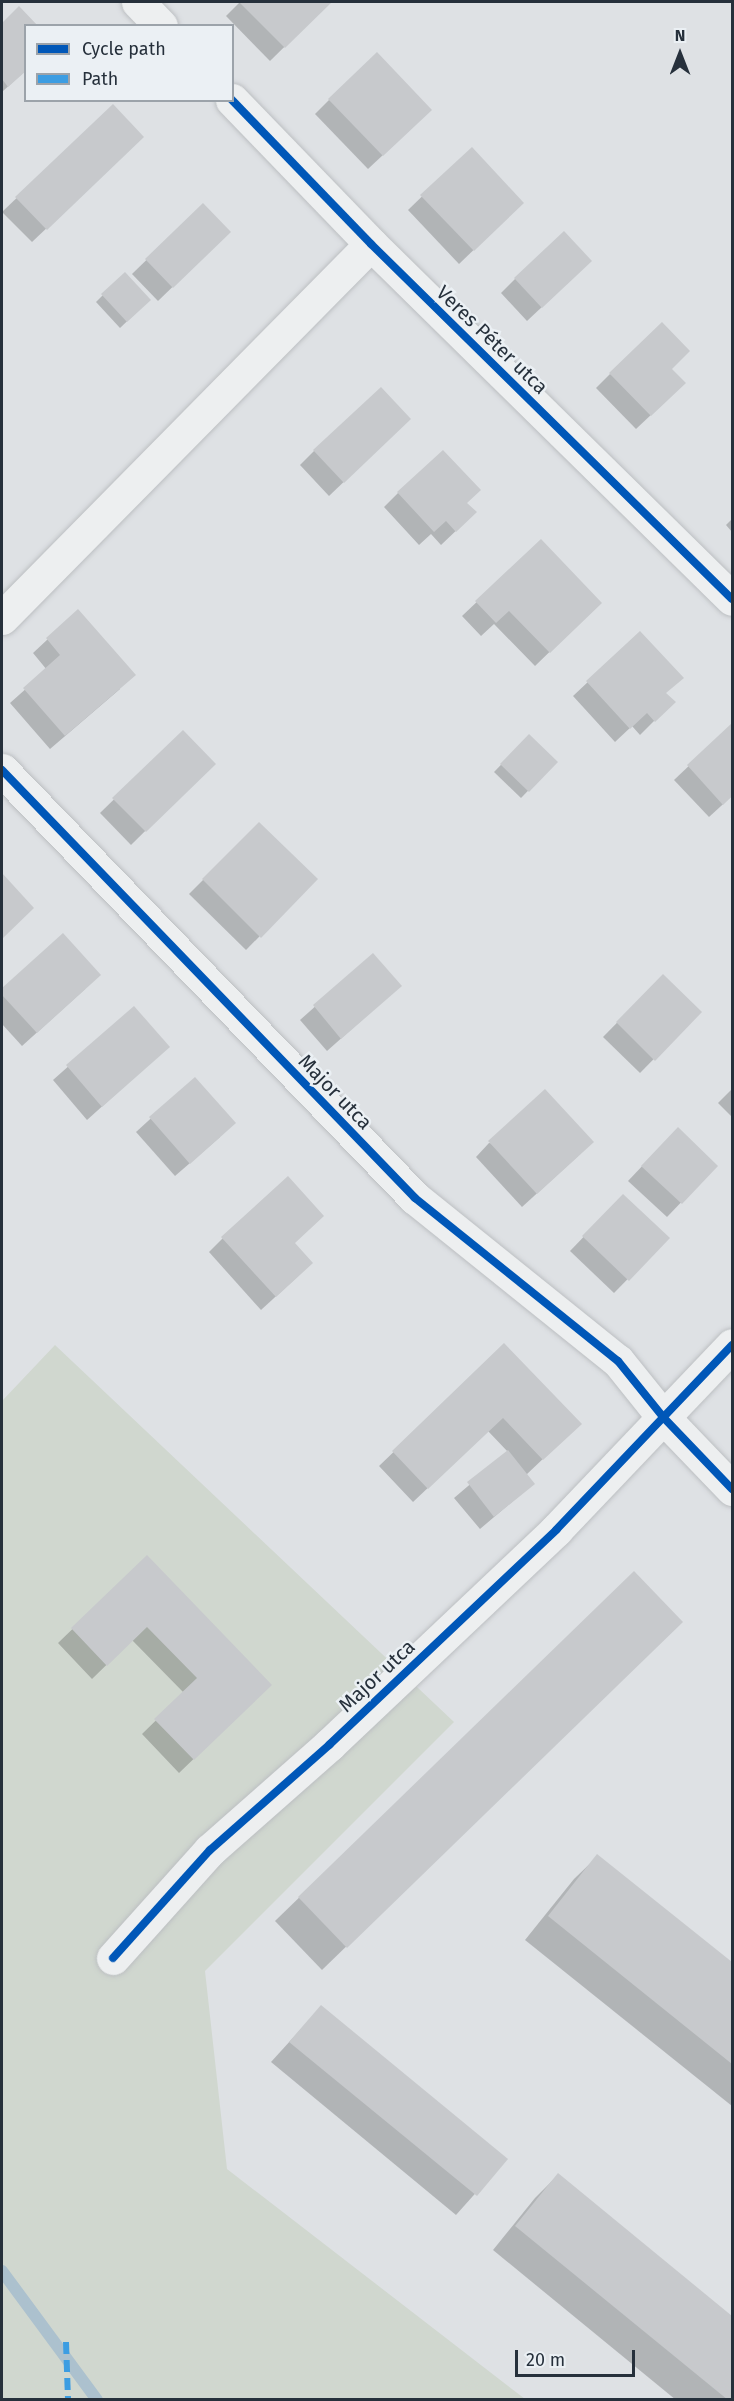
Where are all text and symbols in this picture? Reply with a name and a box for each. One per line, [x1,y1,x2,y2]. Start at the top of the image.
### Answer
legend [24,24,234,102]
north arrow [650,24,710,84]
text: N [675,26,685,45]
text: Cycle path [82,38,166,60]
text: Path [82,68,118,90]
street label: Veres Péter utca [431,281,553,399]
street label: Major utca [293,1049,377,1135]
street label: Major utca [334,1635,420,1717]
scale bar [518,2338,638,2376]
text: 20 m [526,2349,565,2371]

